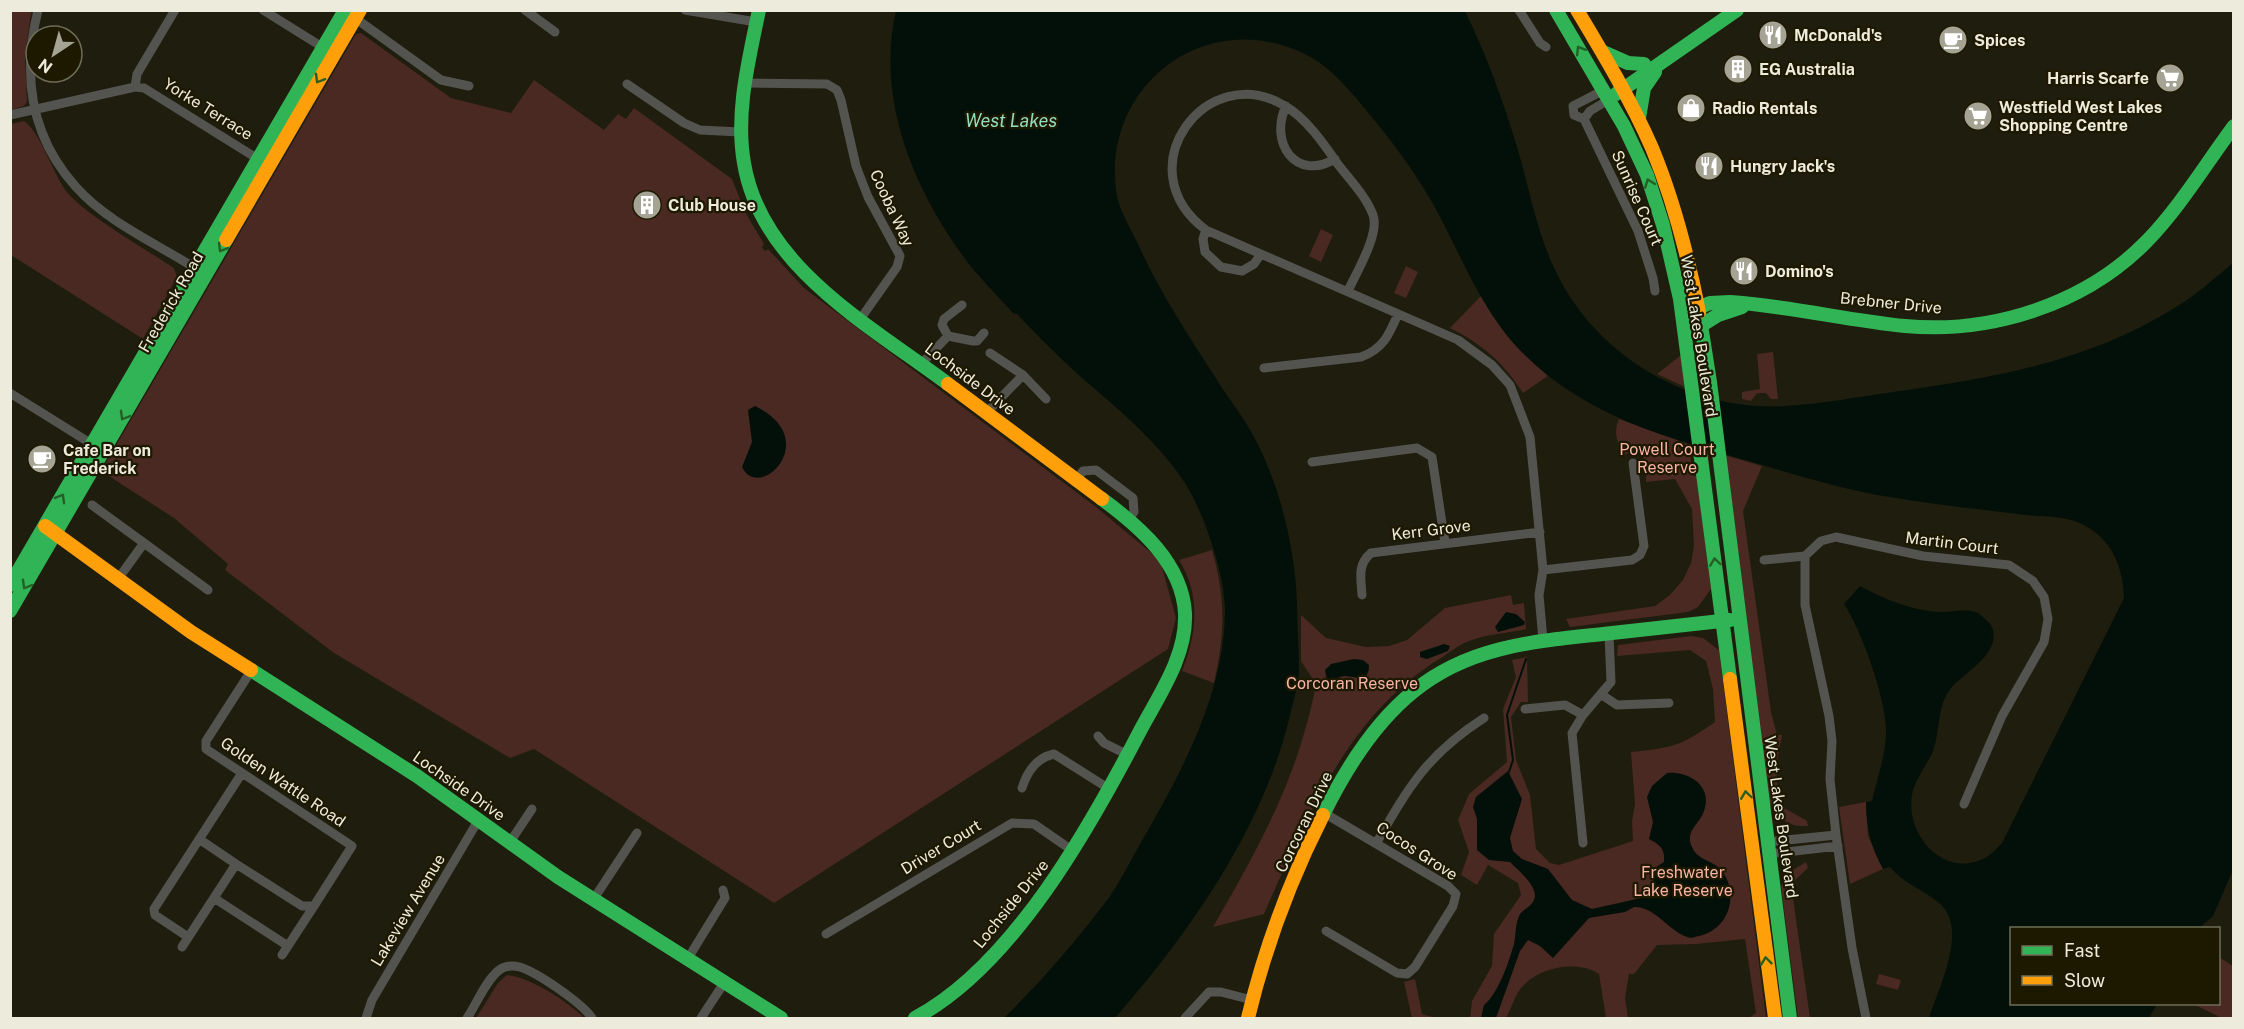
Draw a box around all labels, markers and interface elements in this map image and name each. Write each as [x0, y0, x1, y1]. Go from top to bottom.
restaurant icon: McDonald's [1757, 19, 1789, 51]
north arrow [24, 24, 84, 84]
cafe icon: Spices [1937, 24, 1969, 56]
place label: McDonald's [1794, 26, 1882, 45]
place label: Spices [1974, 31, 2025, 50]
one-way arrow [1576, 46, 1588, 56]
building icon: EG Australia [1722, 53, 1754, 85]
text: N [35, 54, 56, 77]
place label: EG Australia [1759, 60, 1855, 79]
supermarket icon: Harris Scarfe [2154, 62, 2186, 94]
place label: Harris Scarfe [2047, 69, 2149, 88]
one-way arrow [315, 73, 327, 83]
street label: Yorke Terrace [160, 74, 256, 144]
shop icon: Radio Rentals [1675, 92, 1707, 124]
place label: Westfield West Lakes Shopping Centre [1999, 98, 2162, 135]
place label: Radio Rentals [1712, 99, 1817, 118]
supermarket icon: Westfield West Lakes Shopping Centre [1962, 100, 1994, 132]
water label: West Lakes [965, 110, 1057, 131]
street label: Sunrise Court [1608, 147, 1666, 249]
restaurant icon: Hungry Jack's [1693, 150, 1725, 182]
place label: Hungry Jack's [1730, 157, 1835, 176]
street label: Cooba Way [866, 167, 918, 250]
one-way arrow [1644, 178, 1656, 189]
building icon: Club House [631, 189, 663, 221]
place label: Club House [668, 196, 756, 215]
one-way arrow [218, 242, 229, 252]
street label: Frederick Road [135, 248, 207, 356]
street label: West Lakes Boulevard [1677, 254, 1721, 418]
restaurant icon: Domino's [1728, 255, 1760, 287]
place label: Domino's [1765, 262, 1834, 281]
street label: Brebner Drive [1839, 288, 1943, 318]
street label: Lochside Drive [921, 339, 1019, 419]
one-way arrow [119, 410, 131, 420]
park label: Powell Court Reserve [1619, 440, 1715, 477]
place label: Cafe Bar on Frederick [63, 441, 151, 478]
cafe icon: Cafe Bar on Frederick [26, 443, 58, 475]
one-way arrow [53, 494, 65, 504]
street label: Kerr Grove [1390, 516, 1472, 544]
street label: Martin Court [1904, 528, 2000, 558]
one-way arrow [1709, 557, 1722, 566]
one-way arrow [21, 579, 33, 589]
park label: Corcoran Reserve [1286, 674, 1418, 693]
street label: Golden Wattle Road [217, 733, 349, 831]
street label: West Lakes Boulevard [1760, 735, 1802, 899]
street label: Lochside Drive [409, 747, 509, 825]
street label: Corcoran Drive [1271, 768, 1337, 876]
one-way arrow [1740, 791, 1752, 800]
street label: Driver Court [898, 816, 984, 878]
street label: Cocos Grove [1373, 818, 1461, 884]
street label: Lakeview Avenue [367, 850, 449, 970]
street label: Lochside Drive [969, 856, 1053, 952]
park label: Freshwater Lake Reserve [1633, 863, 1733, 900]
legend [2010, 927, 2220, 1005]
text: Fast [2064, 940, 2100, 961]
one-way arrow [1761, 956, 1773, 965]
text: Slow [2064, 970, 2105, 991]

